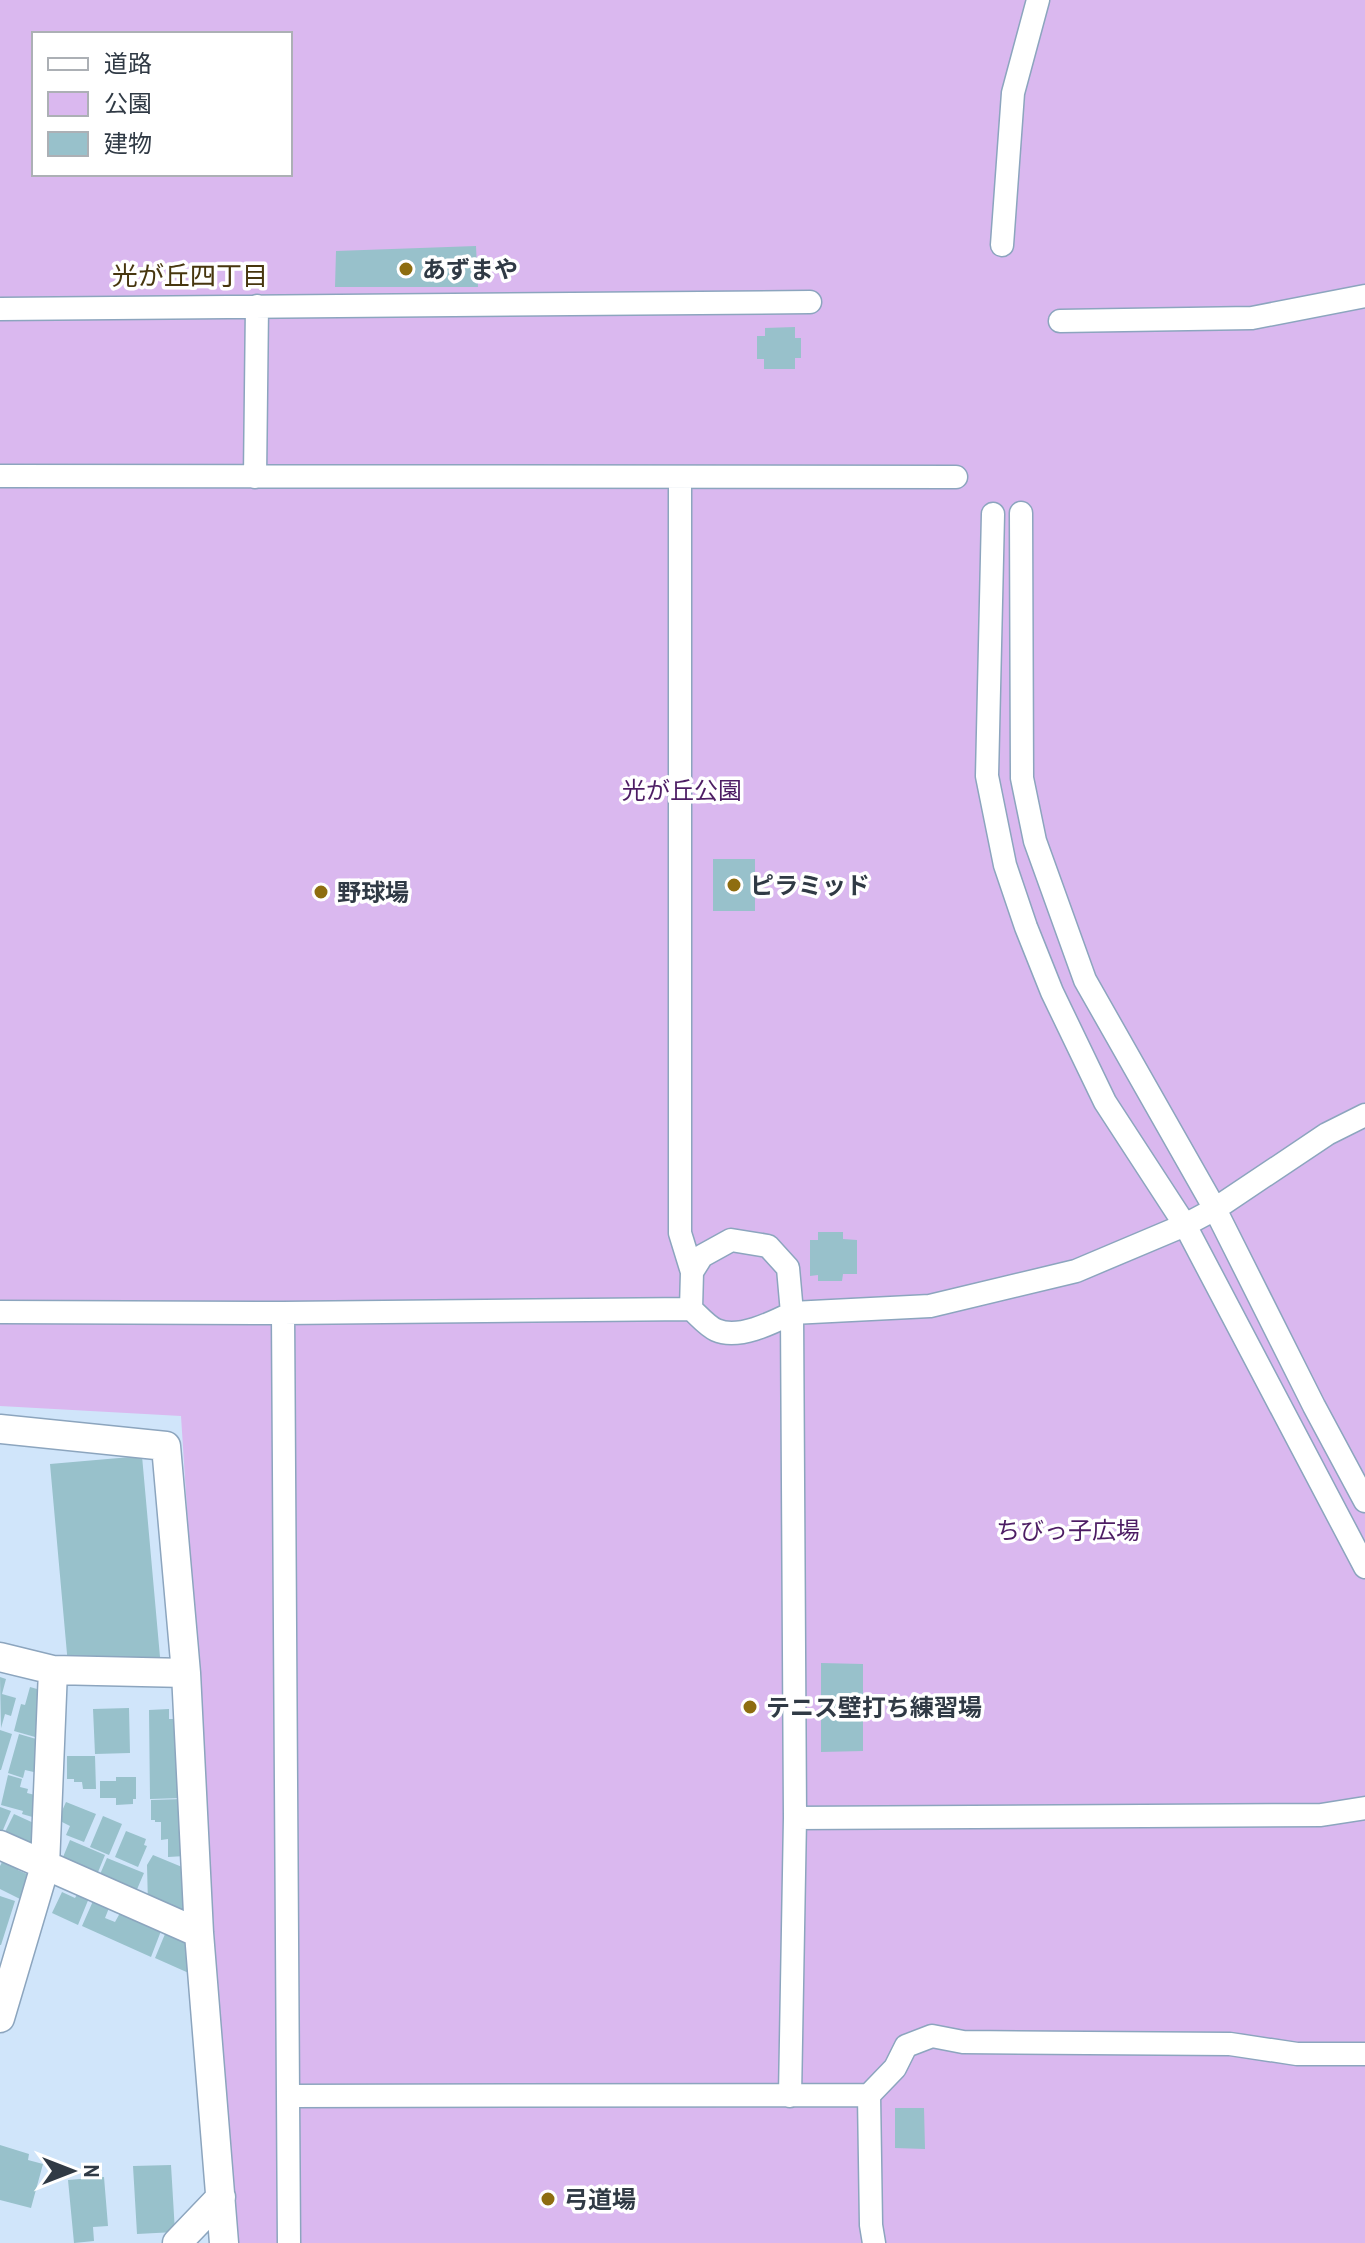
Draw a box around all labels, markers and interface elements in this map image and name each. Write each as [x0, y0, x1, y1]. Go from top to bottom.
legend [32, 32, 292, 176]
text: 道路 [104, 47, 152, 79]
text: 公園 [104, 87, 152, 119]
text: 建物 [104, 127, 152, 159]
place label: あずまや [422, 253, 518, 285]
district label: 光が丘四丁目 [112, 258, 268, 293]
marker: あずまや [397, 260, 415, 278]
park label: 光が丘公園 [622, 774, 742, 806]
place label: ピラミッド [750, 869, 870, 901]
place label: 野球場 [337, 876, 409, 908]
marker: ピラミッド [725, 876, 743, 894]
marker: 野球場 [312, 883, 330, 901]
park label: ちびっ子広場 [996, 1514, 1140, 1546]
place label: テニス壁打ち練習場 [766, 1691, 982, 1723]
marker: テニス壁打ち練習場 [741, 1698, 759, 1716]
north arrow [32, 2131, 112, 2211]
text: N [77, 2164, 107, 2178]
place label: 弓道場 [564, 2183, 636, 2215]
marker: 弓道場 [539, 2190, 557, 2208]

